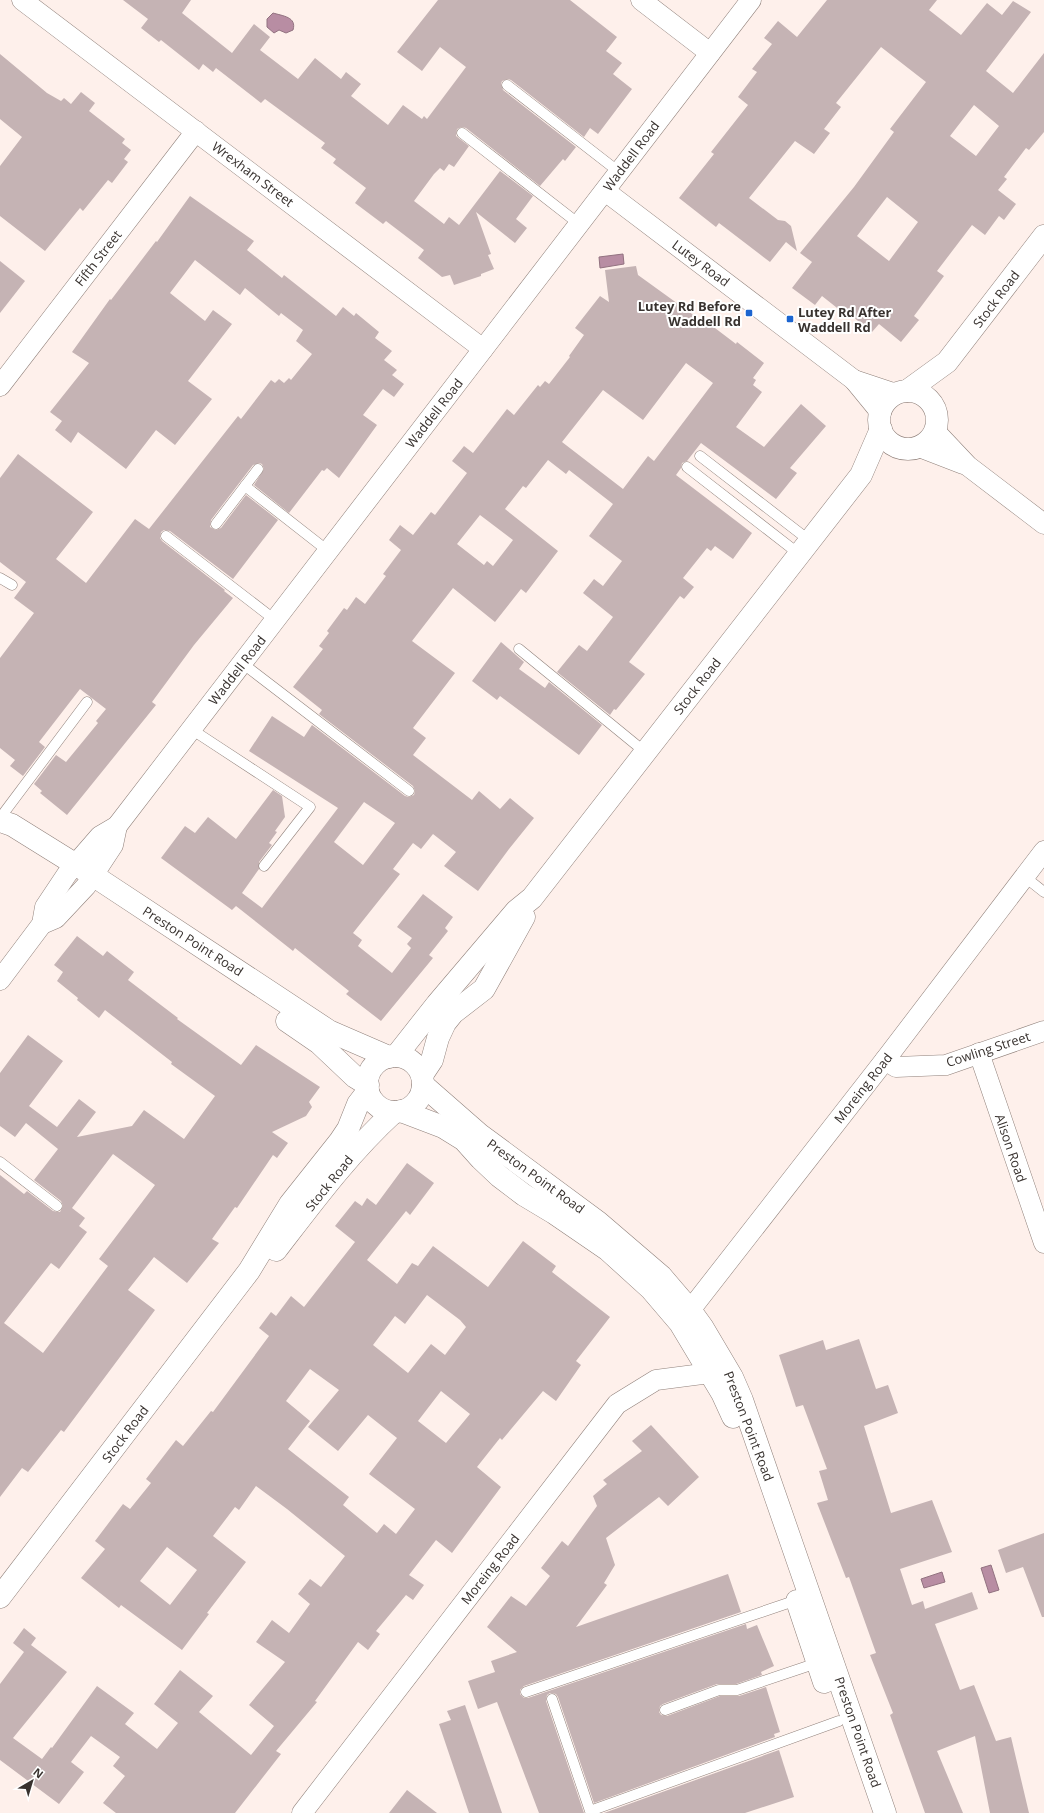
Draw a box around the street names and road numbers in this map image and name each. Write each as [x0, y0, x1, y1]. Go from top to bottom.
street label: Waddell Road [599, 117, 663, 195]
street label: Wrexham Street [208, 137, 298, 211]
street label: Fifth Street [70, 226, 126, 290]
street label: Lutey Road [669, 235, 733, 291]
street label: Stock Road [969, 267, 1023, 331]
street label: Waddell Road [401, 375, 467, 451]
street label: Waddell Road [204, 632, 270, 708]
street label: Stock Road [669, 654, 725, 718]
street label: Preston Point Road [139, 902, 247, 980]
street label: Cowling Street [944, 1027, 1033, 1071]
street label: Moreing Road [830, 1049, 896, 1127]
street label: Alison Road [991, 1111, 1031, 1185]
street label: Preston Point Road [484, 1135, 588, 1217]
street label: Stock Road [301, 1151, 357, 1215]
street label: Preston Point Road [720, 1368, 778, 1484]
street label: Stock Road [98, 1402, 152, 1466]
street label: Moreing Road [457, 1530, 523, 1608]
street label: Preston Point Road [831, 1674, 885, 1790]

